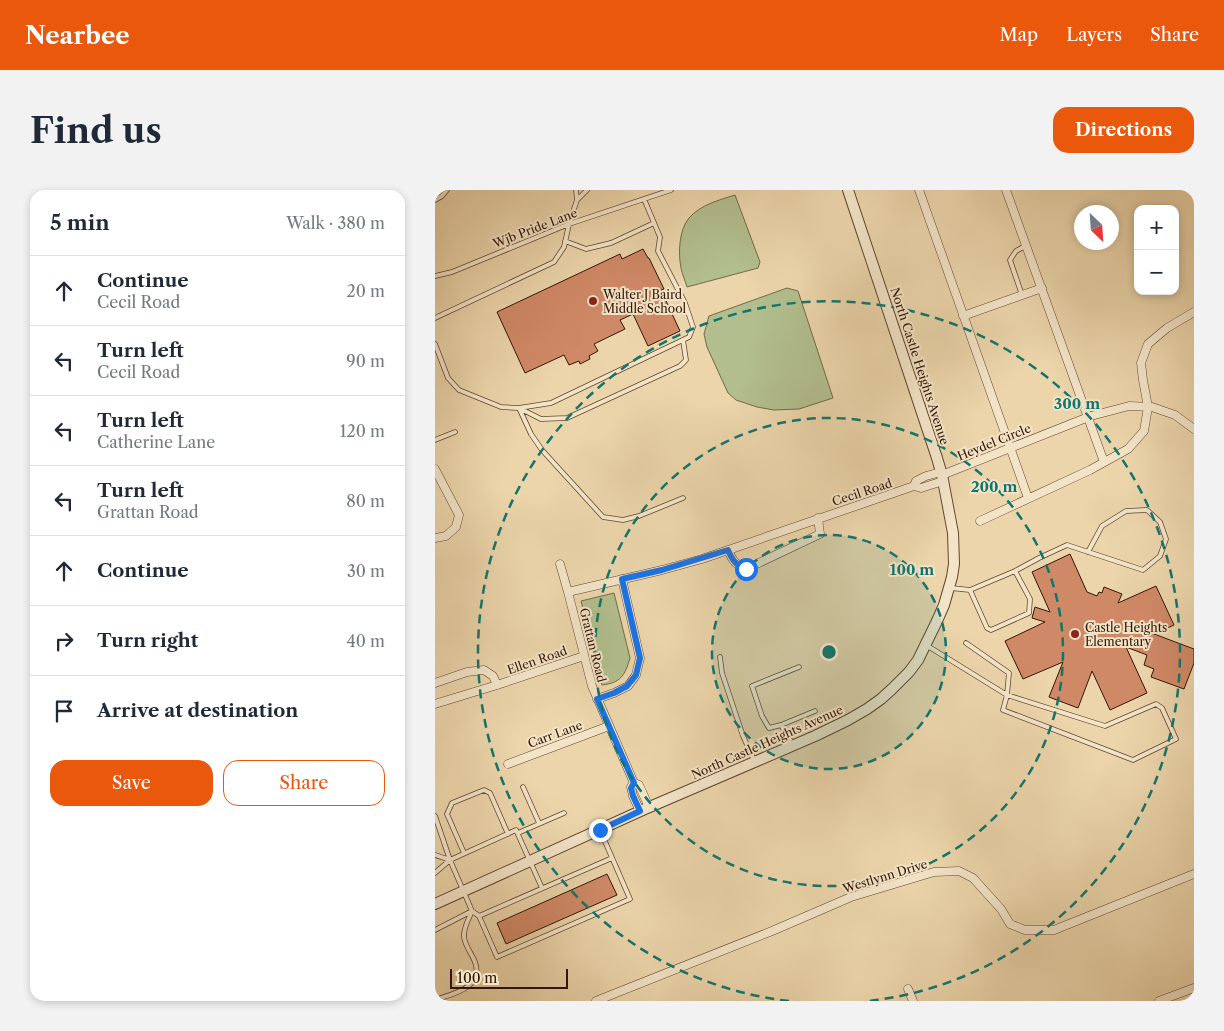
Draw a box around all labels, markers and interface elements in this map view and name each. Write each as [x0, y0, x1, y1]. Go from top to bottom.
text: Nearbee [25, 21, 130, 50]
text: Map [1000, 24, 1038, 46]
text: Layers [1066, 24, 1122, 46]
text: Share [1150, 24, 1199, 46]
button: Directions [1053, 107, 1194, 153]
text: Find us [30, 109, 162, 152]
street label: Wjb Pride Lane [490, 205, 580, 251]
north arrow [1074, 205, 1119, 250]
map controls [1134, 205, 1179, 295]
button: + [1134, 205, 1179, 250]
text: 5 min [50, 210, 110, 235]
text: Walk · 380 m [286, 213, 385, 233]
button: − [1134, 250, 1179, 295]
text: Continue [97, 269, 189, 292]
icon: ahead [50, 277, 78, 305]
text: 20 m [346, 281, 385, 301]
street label: North Castle Heights Avenue [887, 285, 953, 447]
place label: Walter J Baird Middle School [602, 287, 687, 316]
text: Cecil Road [97, 292, 180, 312]
marker: Walter J Baird Middle School [587, 295, 599, 307]
text: Turn left [97, 339, 184, 362]
icon: left [50, 347, 78, 375]
text: 90 m [346, 351, 385, 371]
text: Cecil Road [97, 362, 180, 382]
text: 300 m [1054, 394, 1100, 413]
text: Turn left [97, 409, 184, 432]
icon: left [50, 417, 78, 445]
street label: Heydel Circle [955, 420, 1033, 464]
text: 120 m [340, 421, 385, 441]
text: Catherine Lane [97, 432, 215, 452]
street label: Cecil Road [830, 475, 895, 509]
text: 200 m [971, 477, 1017, 496]
text: Turn left [97, 479, 184, 502]
icon: left [50, 487, 78, 515]
text: 80 m [346, 491, 385, 511]
text: Grattan Road [97, 502, 199, 522]
icon: ahead [50, 557, 78, 585]
route start [735, 558, 758, 581]
text: Continue [97, 559, 189, 582]
text: 100 m [890, 560, 934, 579]
text: 30 m [347, 561, 385, 581]
street label: Grattan Road [577, 606, 610, 684]
place label: Castle Heights Elementary [1085, 620, 1167, 649]
icon: right [50, 627, 78, 655]
marker: Castle Heights Elementary [1069, 628, 1081, 640]
text: Turn right [97, 629, 198, 652]
text: 40 m [346, 631, 385, 651]
street label: Ellen Road [505, 643, 570, 677]
centre of rings [820, 643, 838, 661]
icon: arrive [50, 697, 78, 725]
text: Arrive at destination [97, 699, 298, 722]
street label: North Castle Heights Avenue [689, 702, 845, 782]
street label: Carr Lane [526, 717, 585, 751]
button: Save [50, 760, 213, 806]
button: Share [223, 760, 385, 806]
route end [589, 819, 612, 842]
street label: Westlynn Drive [840, 856, 929, 896]
scale bar [450, 966, 567, 989]
text: 100 m [457, 969, 497, 987]

